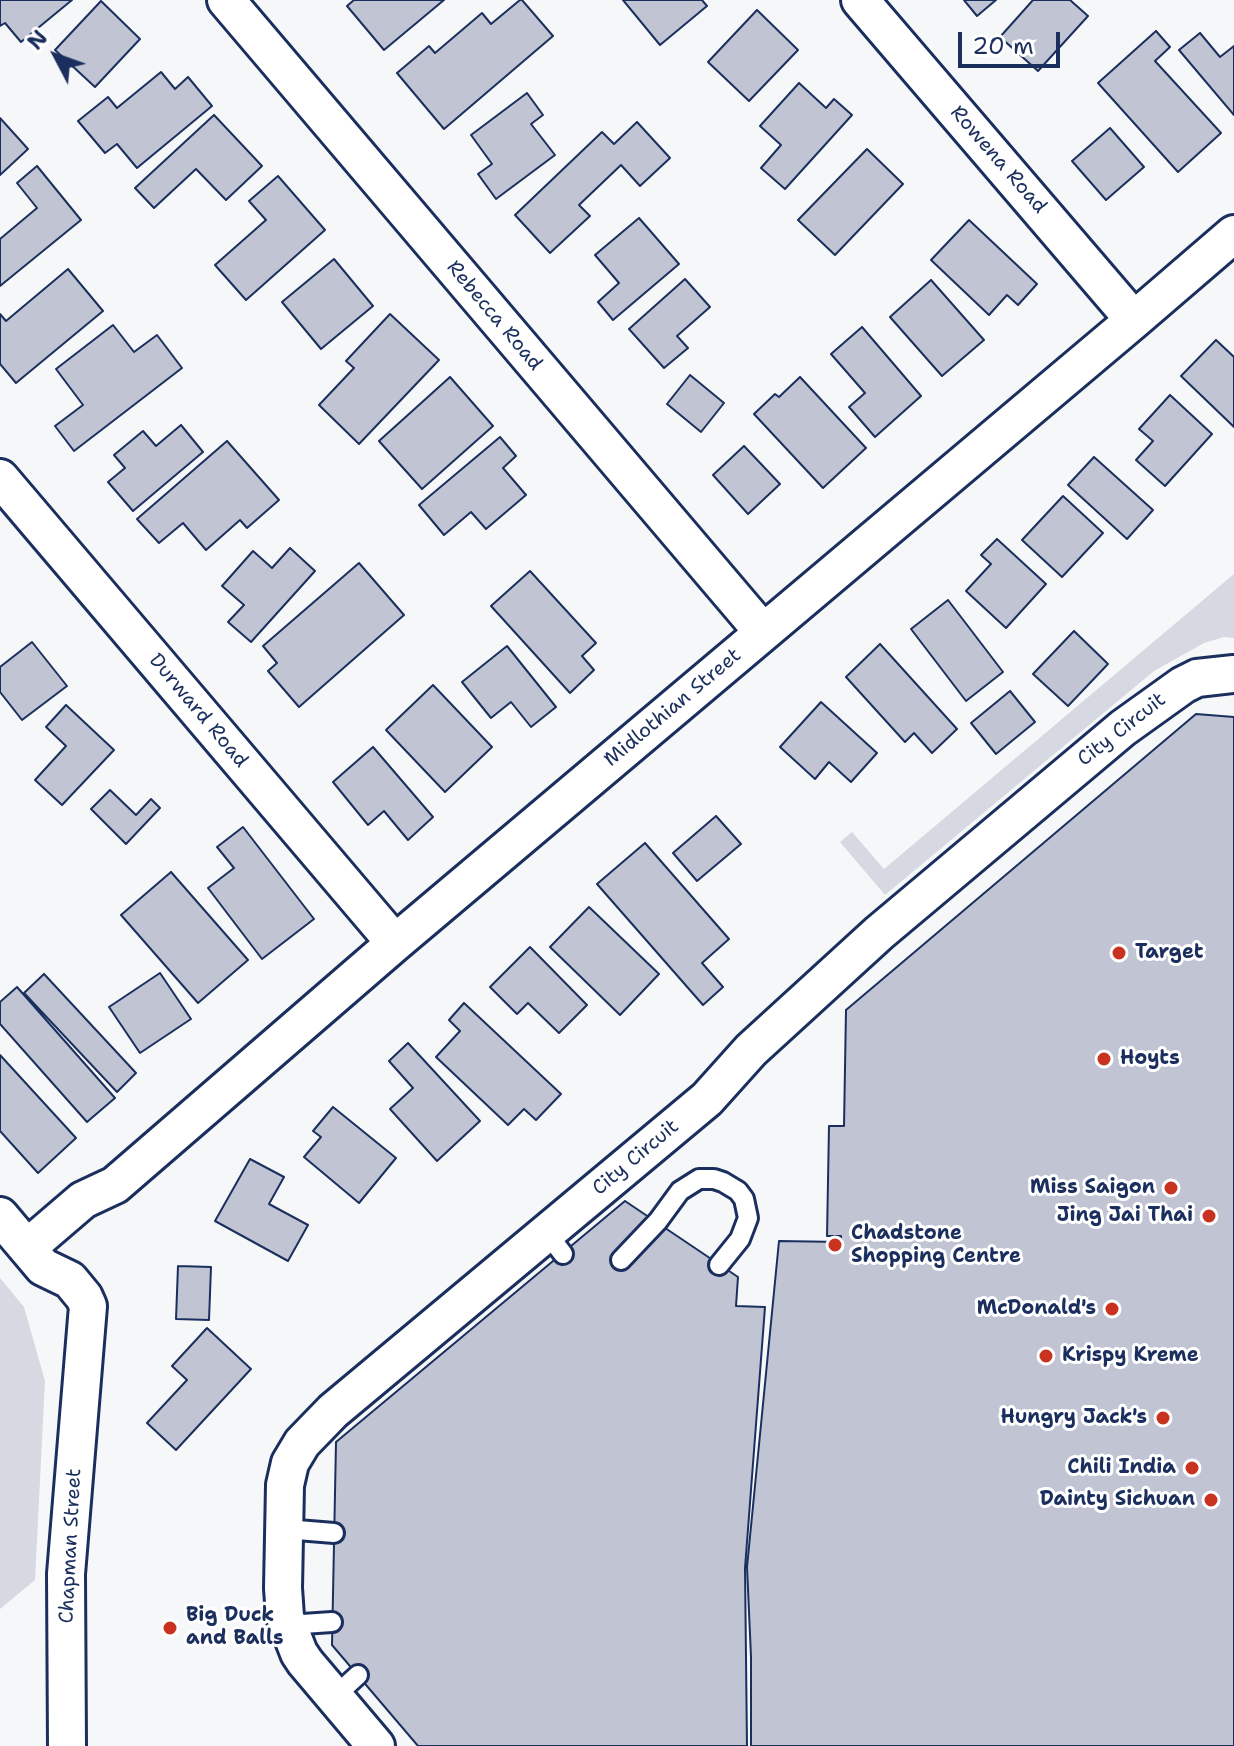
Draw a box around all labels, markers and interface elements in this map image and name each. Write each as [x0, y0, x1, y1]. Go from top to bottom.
north arrow [16, 16, 96, 96]
scale bar [962, 16, 1064, 66]
text: N [21, 24, 54, 56]
text: 20 m [972, 30, 1034, 62]
street label: Rowena Road [945, 101, 1051, 219]
street label: Rebecca Road [441, 256, 547, 376]
street label: Midlothian Street [600, 644, 746, 772]
street label: Durward Road [143, 649, 253, 773]
street label: City Circuit [1073, 688, 1171, 772]
place label: Target [1135, 941, 1203, 965]
marker: Target [1110, 944, 1128, 962]
place label: Hoyts [1120, 1047, 1180, 1071]
marker: Hoyts [1095, 1050, 1113, 1068]
street label: City Circuit [588, 1115, 684, 1201]
place label: Miss Saigon [1030, 1176, 1155, 1200]
marker: Miss Saigon [1162, 1179, 1180, 1197]
place label: Jing Jai Thai [1057, 1204, 1193, 1228]
marker: Jing Jai Thai [1200, 1207, 1218, 1225]
place label: Chadstone Shopping Centre [851, 1222, 1021, 1269]
marker: Chadstone Shopping Centre [826, 1236, 844, 1254]
place label: McDonald's [977, 1297, 1096, 1321]
marker: McDonald's [1103, 1300, 1121, 1318]
place label: Krispy Kreme [1062, 1344, 1199, 1368]
marker: Krispy Kreme [1037, 1347, 1055, 1365]
place label: Hungry Jack's [1001, 1406, 1147, 1430]
marker: Hungry Jack's [1154, 1409, 1172, 1427]
place label: Chili India [1067, 1456, 1176, 1480]
marker: Chili India [1183, 1459, 1201, 1477]
street label: Chapman Street [55, 1468, 87, 1624]
place label: Dainty Sichuan [1040, 1488, 1195, 1512]
marker: Dainty Sichuan [1202, 1491, 1220, 1509]
place label: Big Duck and Balls [186, 1604, 284, 1651]
marker: Big Duck and Balls [161, 1619, 179, 1637]

